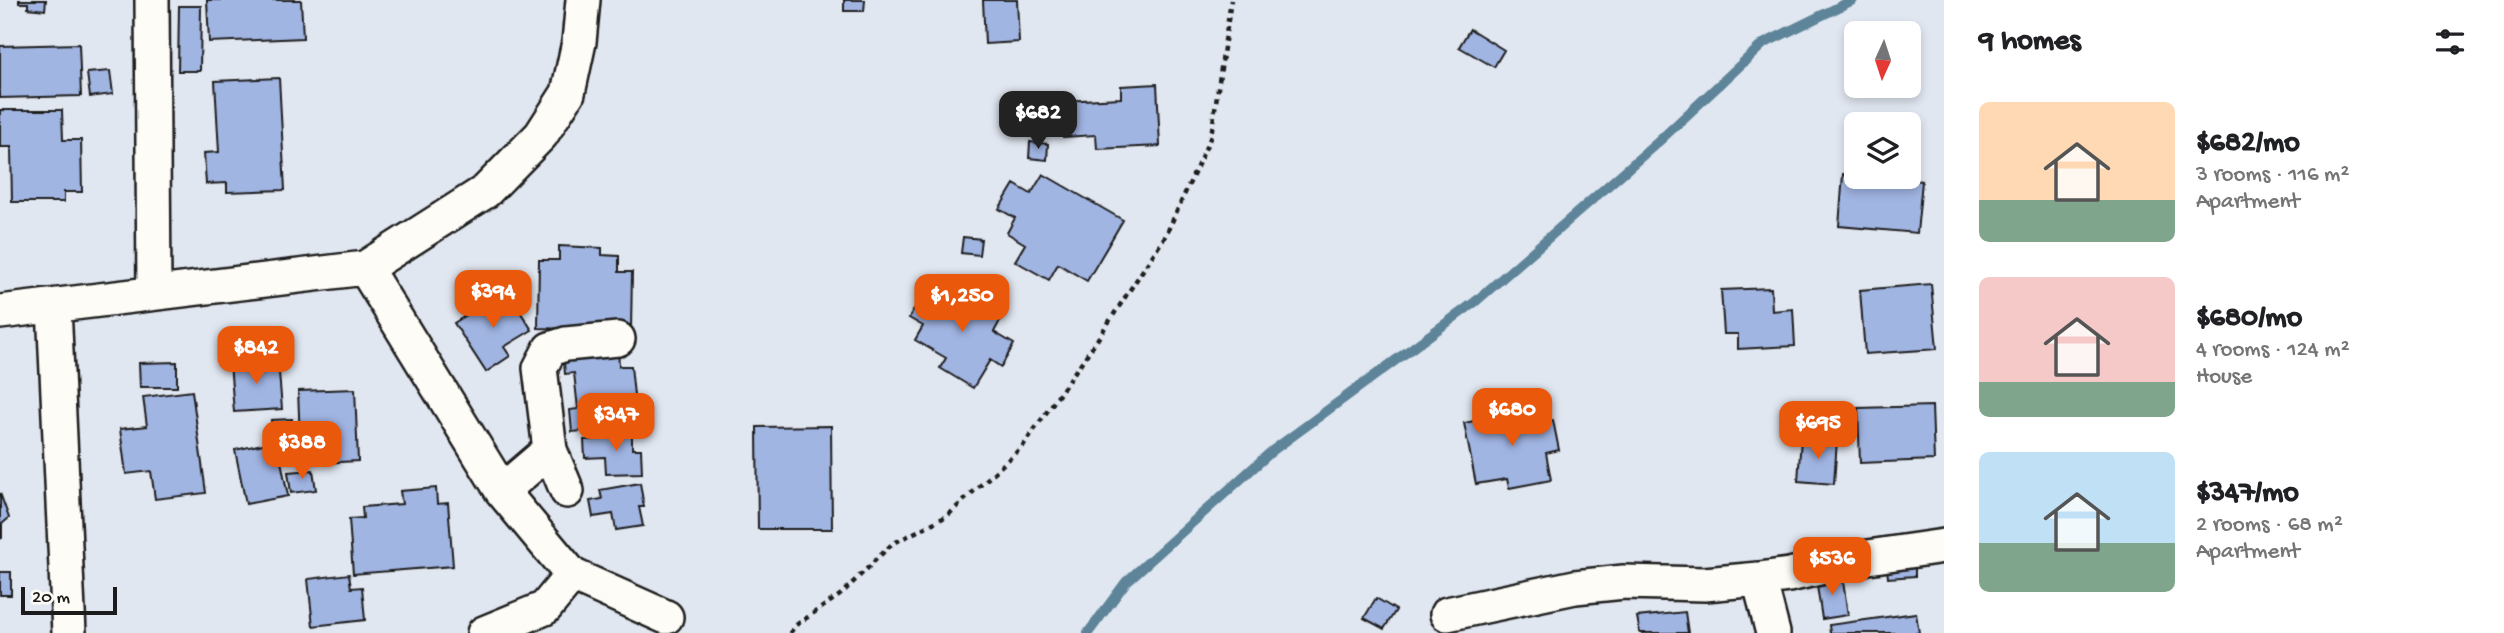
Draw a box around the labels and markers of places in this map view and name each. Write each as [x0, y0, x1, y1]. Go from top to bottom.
pin: $682 [997, 92, 1079, 151]
pin: $394 [452, 270, 534, 330]
pin: $1,250 [905, 274, 1019, 334]
pin: $842 [215, 326, 297, 386]
pin: $680 [1471, 388, 1553, 448]
pin: $347 [575, 393, 657, 453]
pin: $695 [1777, 402, 1859, 461]
pin: $388 [261, 421, 343, 481]
pin: $536 [1791, 538, 1873, 597]

